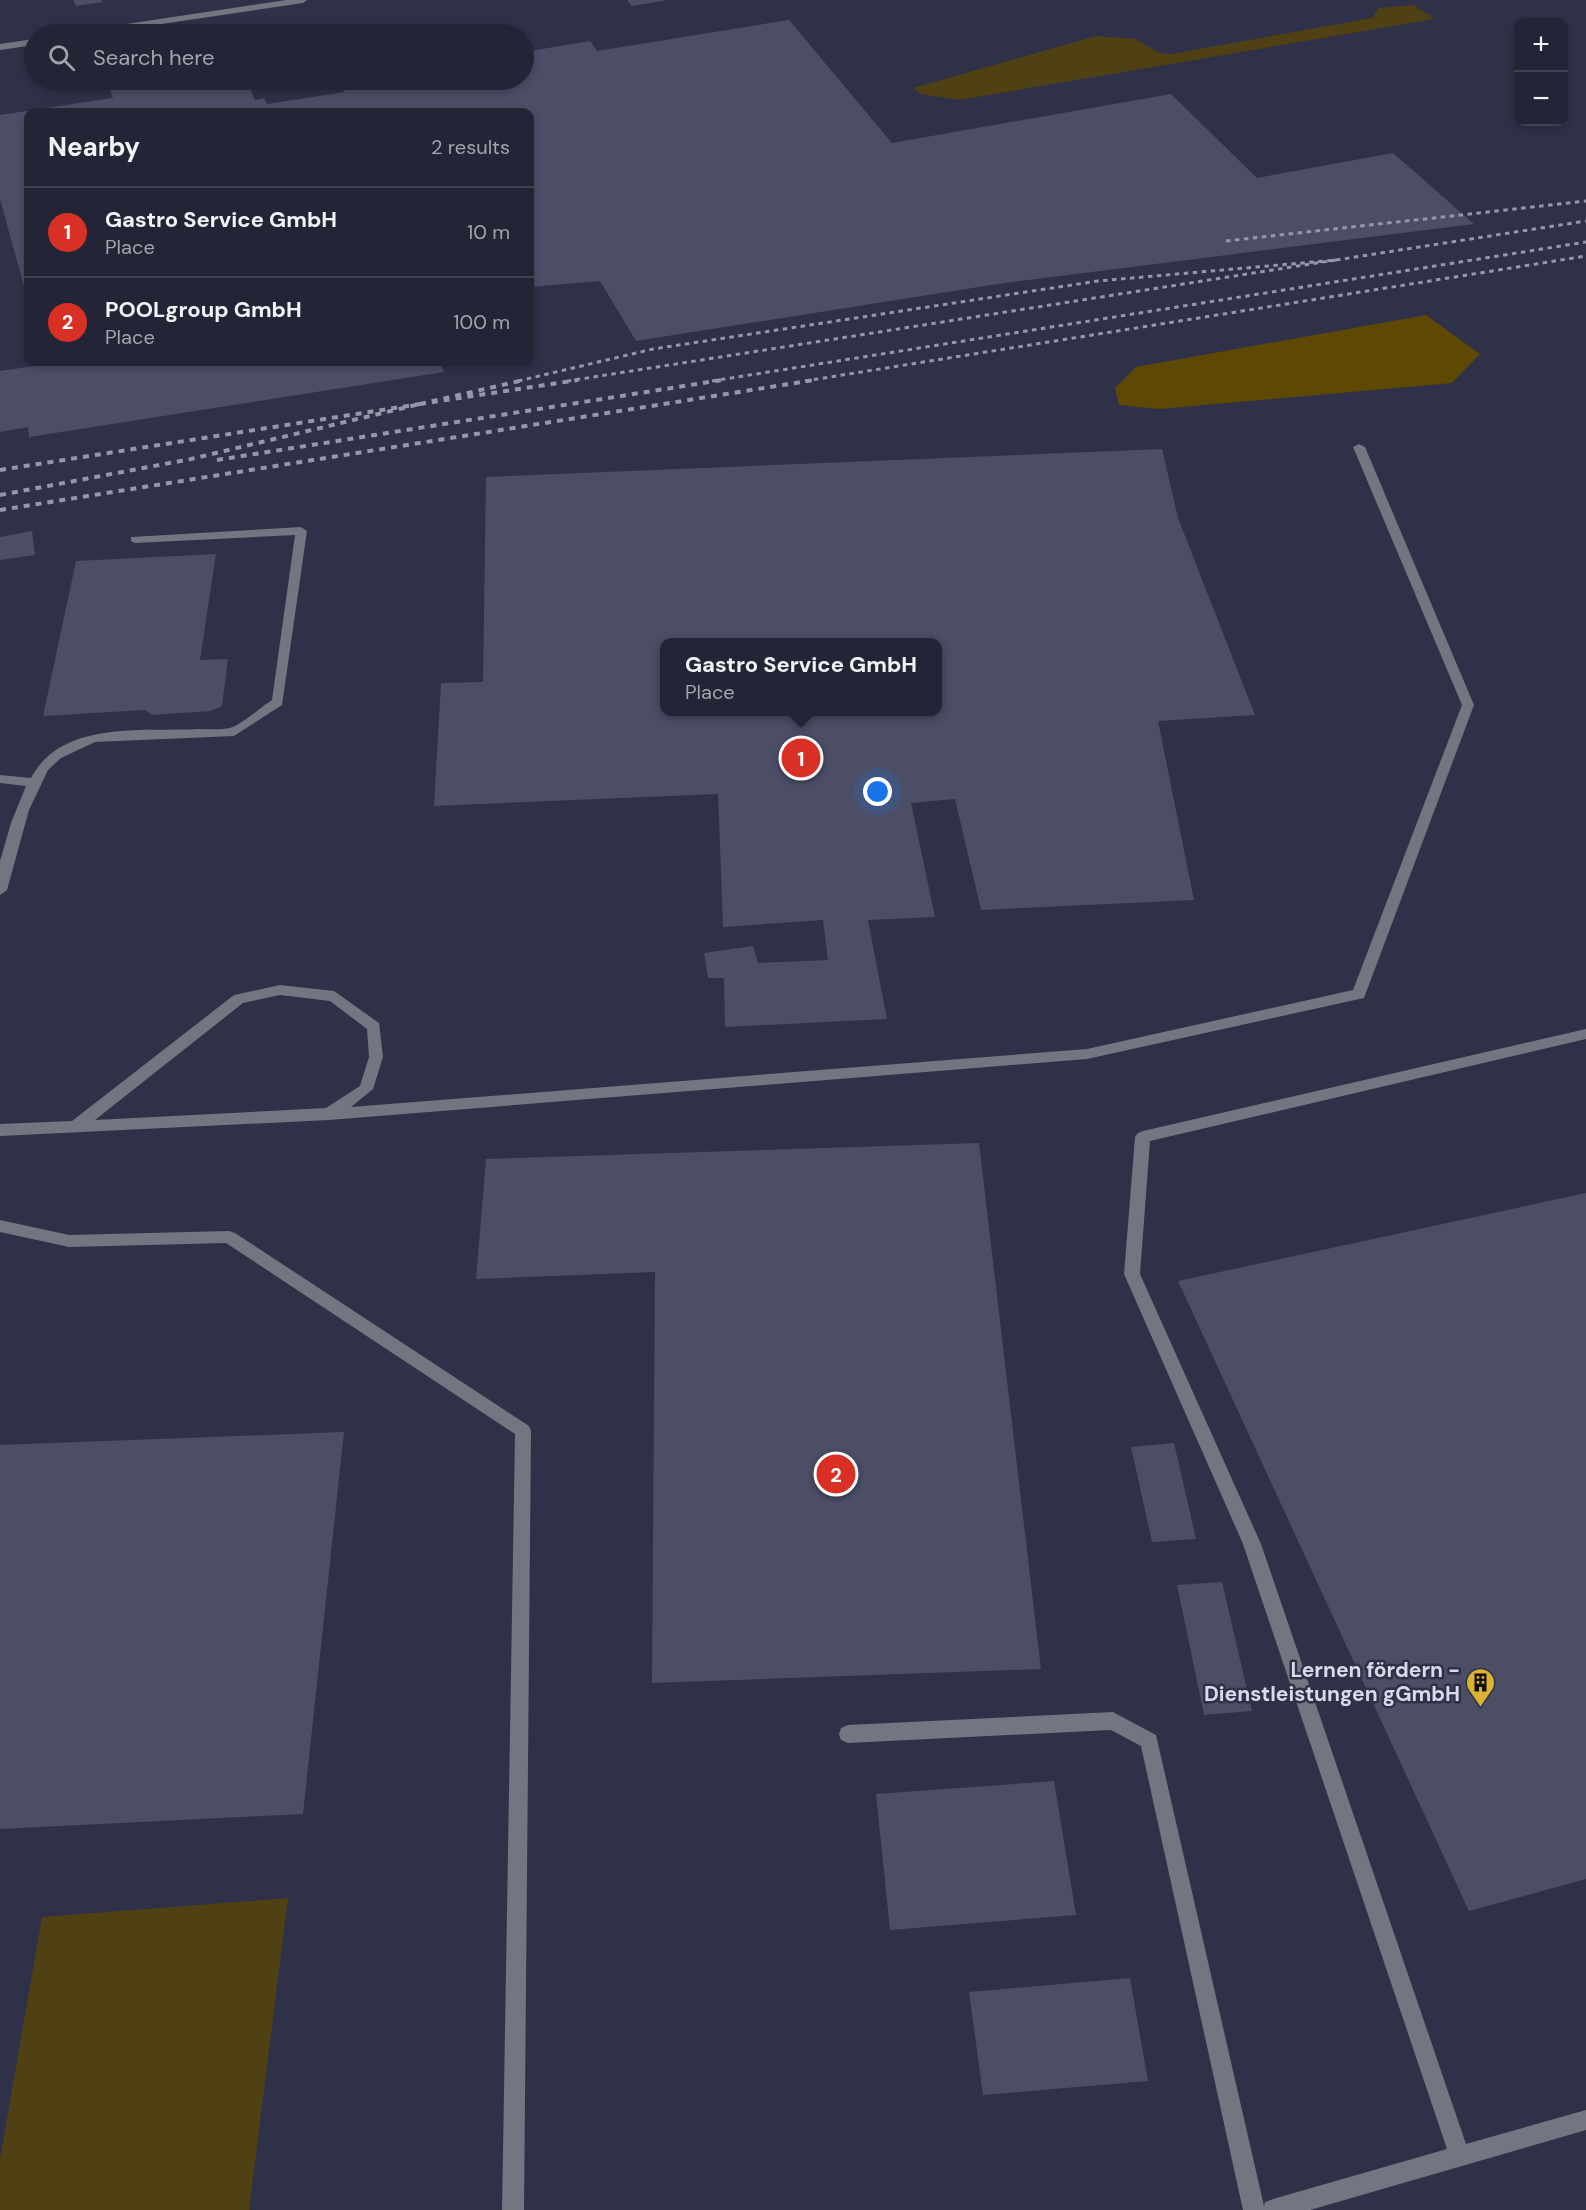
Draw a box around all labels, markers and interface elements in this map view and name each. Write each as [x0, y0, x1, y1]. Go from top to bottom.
map controls [1514, 18, 1568, 126]
button: + [1514, 18, 1568, 72]
search box [24, 24, 534, 90]
icon: search [45, 41, 78, 74]
text: Search here [93, 43, 214, 72]
button: − [1514, 72, 1568, 126]
text: Nearby [48, 130, 140, 164]
text: 2 results [431, 134, 510, 160]
text: Gastro Service GmbH [105, 205, 337, 234]
text: 1 [64, 219, 71, 245]
text: 10 m [467, 219, 510, 245]
text: Place [105, 234, 155, 260]
text: POOLgroup GmbH [105, 295, 302, 324]
text: 2 [62, 309, 73, 335]
text: 100 m [453, 309, 510, 335]
text: Place [105, 324, 155, 350]
popup [660, 638, 942, 716]
text: Gastro Service GmbH [685, 650, 917, 679]
text: Place [685, 679, 735, 705]
pin: 1 [782, 736, 820, 780]
your location [863, 777, 892, 806]
pin: 2 [816, 1452, 856, 1496]
place label: Lernen fördern - Dienstleistungen gGmbH [1204, 1656, 1460, 1708]
building icon: Lernen fördern - Dienstleistungen gGmbH [1465, 1666, 1497, 1708]

